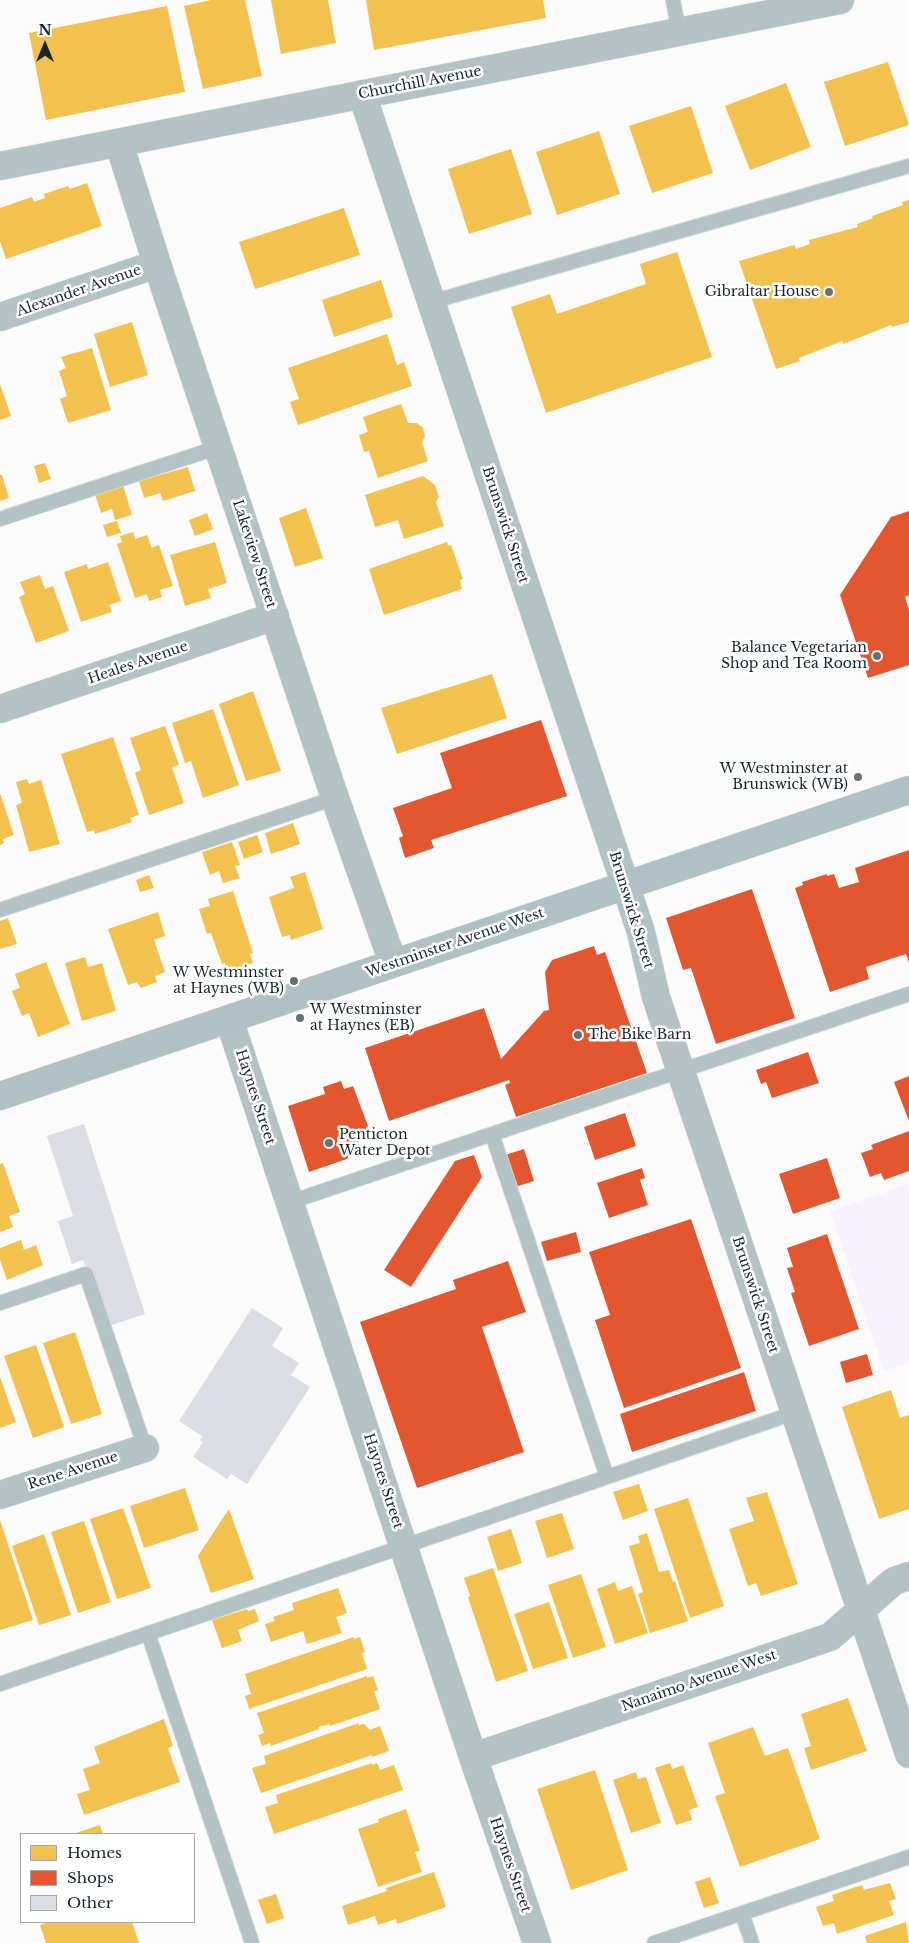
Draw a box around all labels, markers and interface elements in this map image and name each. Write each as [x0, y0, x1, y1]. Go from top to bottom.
north arrow [20, 20, 70, 70]
text: N [38, 21, 52, 39]
street label: Churchill Avenue [357, 63, 483, 103]
street label: Alexander Avenue [14, 262, 144, 320]
place label: Gibraltar House [705, 284, 819, 300]
marker: Gibraltar House [823, 286, 835, 298]
street label: Brunswick Street [478, 465, 532, 585]
street label: Lakeview Street [229, 498, 279, 610]
street label: Heales Avenue [86, 638, 190, 688]
place label: Balance Vegetarian Shop and Tea Room [721, 640, 867, 672]
marker: Balance Vegetarian Shop and Tea Room [871, 650, 883, 662]
place label: W Westminster at Brunswick (WB) [720, 761, 848, 794]
marker: W Westminster at Brunswick (WB) [852, 771, 864, 783]
street label: Brunswick Street [605, 849, 657, 971]
street label: Westminster Avenue West [364, 905, 546, 981]
place label: W Westminster at Haynes (WB) [173, 965, 284, 998]
marker: W Westminster at Haynes (WB) [288, 975, 300, 987]
place label: W Westminster at Haynes (EB) [310, 1002, 421, 1034]
marker: W Westminster at Haynes (EB) [294, 1012, 306, 1024]
place label: The Bike Barn [588, 1027, 691, 1043]
marker: The Bike Barn [572, 1029, 584, 1041]
street label: Haynes Street [232, 1047, 278, 1147]
place label: Penticton Water Depot [339, 1127, 430, 1160]
marker: Penticton Water Depot [323, 1137, 335, 1149]
street label: Brunswick Street [728, 1235, 782, 1355]
street label: Haynes Street [360, 1431, 406, 1531]
street label: Rene Avenue [26, 1448, 120, 1494]
street label: Nanaimo Avenue West [619, 1647, 779, 1715]
street label: Haynes Street [486, 1815, 534, 1915]
legend [20, 1833, 195, 1923]
text: Homes [67, 1843, 122, 1862]
text: Shops [67, 1868, 114, 1887]
text: Other [67, 1893, 113, 1912]

